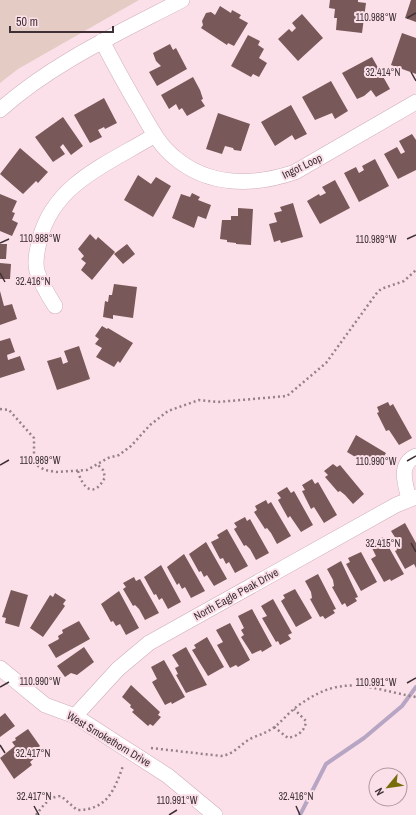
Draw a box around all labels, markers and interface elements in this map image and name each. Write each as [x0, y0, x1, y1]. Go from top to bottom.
scale bar [10, 8, 113, 34]
text: 110.988°W [356, 11, 397, 24]
text: 50 m [16, 14, 38, 30]
text: 32.414°N [366, 66, 401, 79]
street label: Ingot Loop [280, 150, 324, 182]
text: 110.988°W [20, 232, 61, 245]
text: 110.989°W [356, 233, 397, 246]
text: 32.416°N [16, 275, 51, 288]
text: 110.989°W [20, 454, 61, 467]
text: 110.990°W [356, 455, 397, 468]
text: 32.415°N [366, 537, 401, 550]
street label: North Eagle Peak Drive [191, 565, 281, 623]
text: 110.990°W [20, 675, 61, 688]
text: 110.991°W [356, 676, 397, 689]
street label: West Smokethorn Drive [64, 708, 154, 770]
text: 32.417°N [16, 747, 51, 760]
north arrow [368, 767, 408, 807]
text: N [372, 786, 387, 798]
text: 32.417°N [17, 790, 52, 803]
text: 32.416°N [279, 790, 314, 803]
text: 110.991°W [157, 794, 198, 807]

